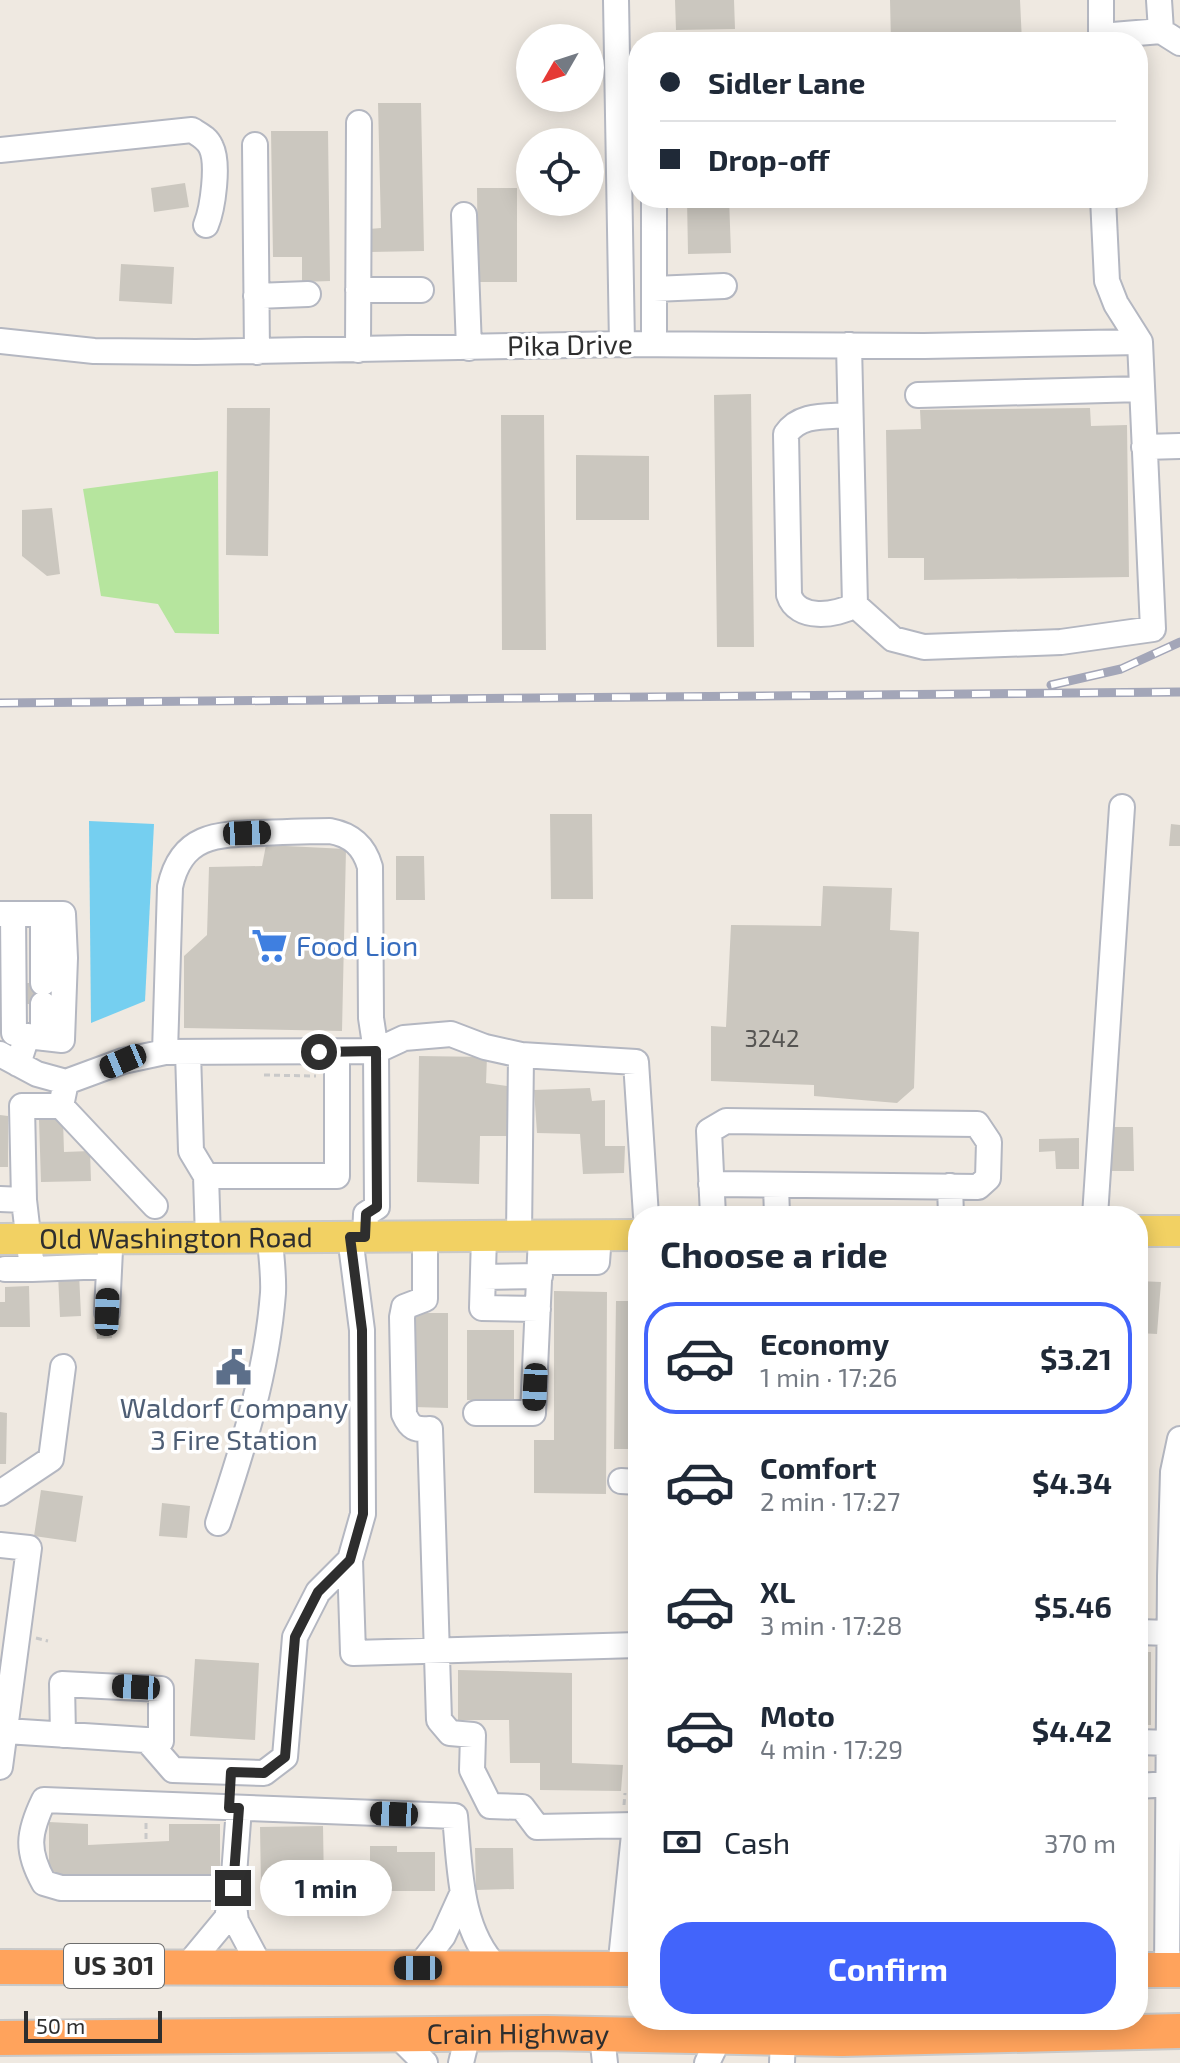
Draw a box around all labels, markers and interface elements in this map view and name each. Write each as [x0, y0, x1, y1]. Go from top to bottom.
north arrow [516, 24, 604, 112]
map controls [516, 24, 604, 216]
text: Sidler Lane [708, 64, 865, 100]
button: locate [516, 128, 604, 216]
text: Drop-off [708, 141, 830, 177]
street label: Pika Drive [507, 326, 633, 362]
car [223, 820, 271, 846]
supermarket icon: Food Lion [251, 927, 289, 965]
place label: Food Lion [296, 928, 418, 962]
house number: 3242 [744, 1023, 800, 1052]
route start [301, 1034, 337, 1070]
car [96, 1041, 150, 1081]
street label: Old Washington Road [39, 1219, 313, 1255]
text: Choose a ride [660, 1232, 888, 1275]
car [94, 1288, 120, 1336]
icon: car [664, 1322, 736, 1394]
text: Economy [760, 1325, 889, 1361]
text: $3.21 [1040, 1340, 1112, 1376]
public building icon: Waldorf Company 3 Fire Station [215, 1349, 253, 1387]
text: 1 min · 17:26 [760, 1361, 898, 1392]
car [522, 1362, 548, 1412]
place label: Waldorf Company 3 Fire Station [120, 1390, 348, 1456]
icon: car [664, 1446, 736, 1518]
text: Comfort [760, 1449, 877, 1485]
text: $4.34 [1032, 1464, 1112, 1500]
text: 2 min · 17:27 [760, 1485, 900, 1516]
icon: car [664, 1570, 736, 1642]
text: XL [760, 1573, 795, 1609]
text: $5.46 [1034, 1588, 1112, 1624]
text: 3 min · 17:28 [760, 1609, 903, 1640]
car [111, 1674, 161, 1700]
icon: car [664, 1694, 736, 1766]
text: Moto [760, 1697, 835, 1733]
text: $4.42 [1032, 1712, 1112, 1748]
text: 4 min · 17:29 [760, 1733, 903, 1764]
car [370, 1801, 418, 1827]
icon: cash [660, 1820, 704, 1864]
text: Cash [724, 1824, 790, 1860]
text: 370 m [1044, 1827, 1116, 1858]
callout: 1 min [261, 1860, 393, 1916]
route end [215, 1870, 251, 1906]
text: 1 min [295, 1872, 357, 1903]
button: Confirm [660, 1922, 1116, 2014]
road number: US 301 [64, 1944, 164, 1988]
car [394, 1956, 442, 1980]
scale bar [24, 2007, 162, 2043]
text: 50 m [36, 2012, 85, 2038]
street label: Crain Highway [426, 2015, 610, 2050]

